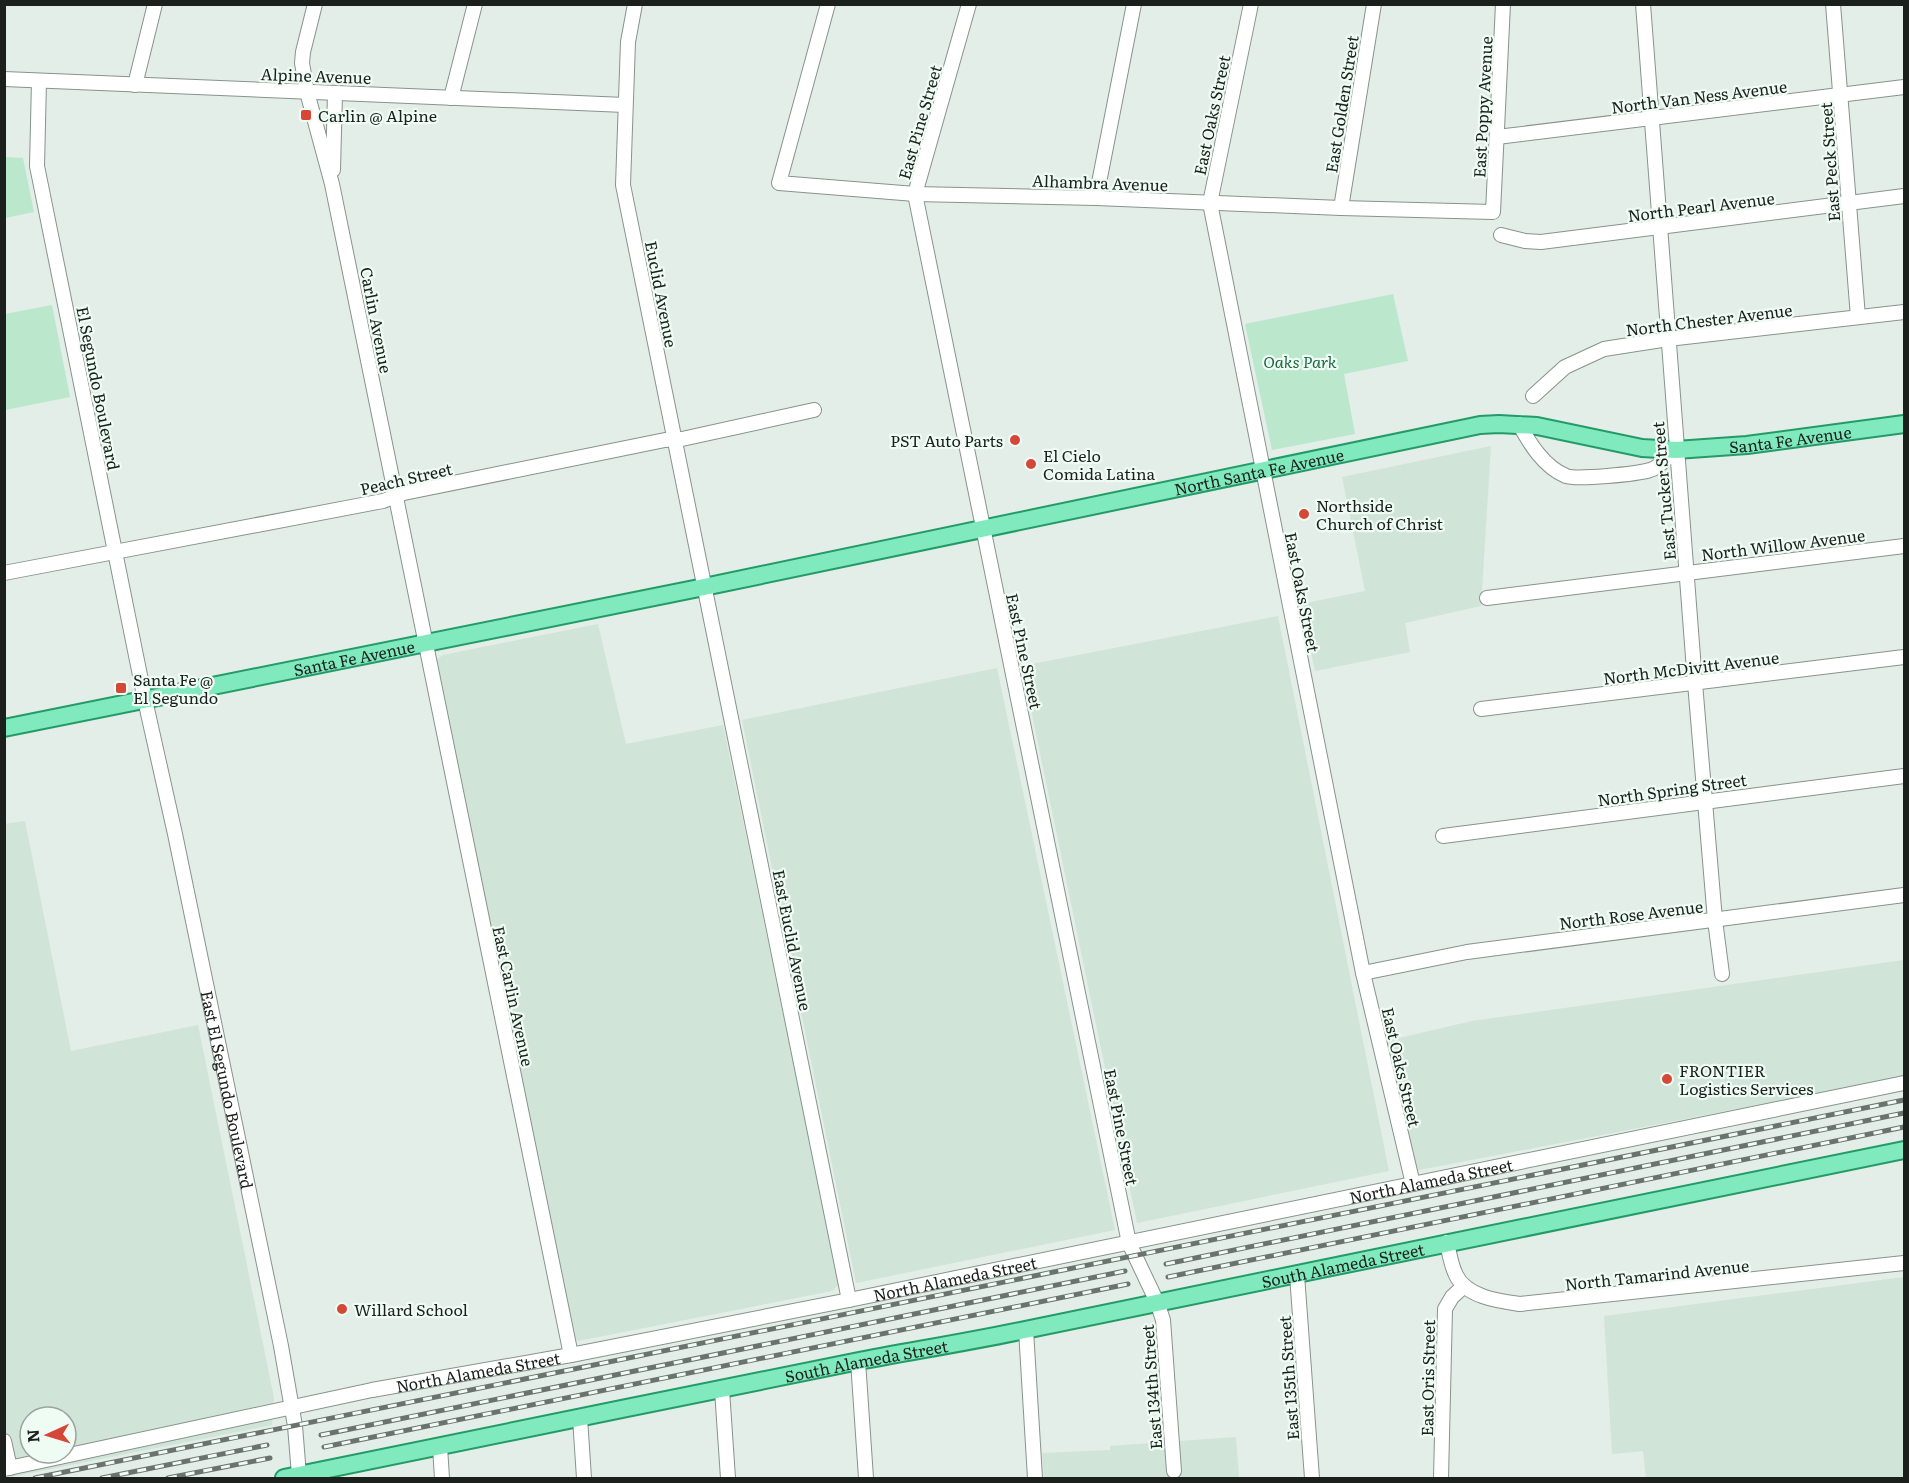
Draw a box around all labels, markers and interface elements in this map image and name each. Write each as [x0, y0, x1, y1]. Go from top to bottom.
street label: East Golden Street [1318, 33, 1364, 175]
street label: East Poppy Avenue [1466, 35, 1498, 179]
street label: East Oaks Street [1187, 52, 1236, 177]
street label: Alpine Avenue [260, 61, 372, 89]
street label: East Pine Street [891, 61, 947, 182]
street label: North Van Ness Avenue [1610, 73, 1788, 119]
street label: East Peck Street [1813, 101, 1845, 223]
place label: Carlin @ Alpine [318, 103, 437, 127]
marker: Carlin @ Alpine [299, 108, 313, 122]
street label: Alhambra Avenue [1031, 168, 1169, 196]
street label: North Pearl Avenue [1626, 185, 1776, 227]
street label: Euclid Avenue [640, 239, 684, 349]
street label: Carlin Avenue [355, 265, 399, 375]
street label: North Chester Avenue [1624, 297, 1794, 341]
street label: El Segundo Boulevard [71, 304, 127, 472]
park label: Oaks Park [1263, 349, 1337, 373]
street label: Santa Fe Avenue [1728, 419, 1853, 458]
street label: East Tucker Street [1645, 420, 1681, 561]
place label: PST Auto Parts [890, 428, 1003, 452]
marker: PST Auto Parts [1008, 433, 1022, 447]
street label: North Santa Fe Avenue [1172, 442, 1346, 501]
place label: El Cielo Comida Latina [1043, 443, 1156, 485]
street label: Peach Street [358, 456, 455, 500]
marker: El Cielo Comida Latina [1024, 457, 1038, 471]
place label: Northside Church of Christ [1316, 493, 1444, 535]
marker: Northside Church of Christ [1297, 507, 1311, 521]
street label: North Willow Avenue [1700, 522, 1866, 566]
street label: East Oaks Street [1280, 530, 1327, 655]
street label: East Pine Street [1001, 591, 1049, 712]
street label: Santa Fe Avenue [291, 634, 417, 681]
street label: North McDivitt Avenue [1602, 644, 1780, 690]
place label: Santa Fe @ El Segundo [133, 667, 218, 709]
marker: Santa Fe @ El Segundo [114, 681, 128, 695]
street label: North Spring Street [1596, 767, 1749, 811]
street label: East Euclid Avenue [768, 867, 818, 1013]
street label: North Rose Avenue [1558, 893, 1704, 935]
street label: East Carlin Avenue [487, 924, 541, 1068]
street label: East El Segundo Boulevard [196, 988, 260, 1191]
street label: East Oaks Street [1377, 1005, 1428, 1130]
place label: FRONTIER Logistics Services [1679, 1058, 1813, 1100]
street label: East Pine Street [1099, 1067, 1145, 1188]
marker: FRONTIER Logistics Services [1660, 1072, 1674, 1086]
street label: North Alameda Street [1347, 1152, 1515, 1209]
street label: South Alameda Street [1259, 1236, 1427, 1293]
street label: North Alameda Street [871, 1250, 1039, 1307]
street label: North Tamarind Avenue [1564, 1252, 1750, 1296]
place label: Willard School [354, 1297, 468, 1321]
marker: Willard School [335, 1302, 349, 1316]
street label: East 135th Street [1272, 1314, 1304, 1441]
street label: East Oris Street [1414, 1319, 1440, 1437]
street label: East 134th Street [1135, 1323, 1167, 1450]
street label: South Alameda Street [782, 1333, 950, 1388]
street label: North Alameda Street [394, 1345, 563, 1398]
north arrow [18, 1405, 78, 1465]
text: N [20, 1429, 44, 1444]

